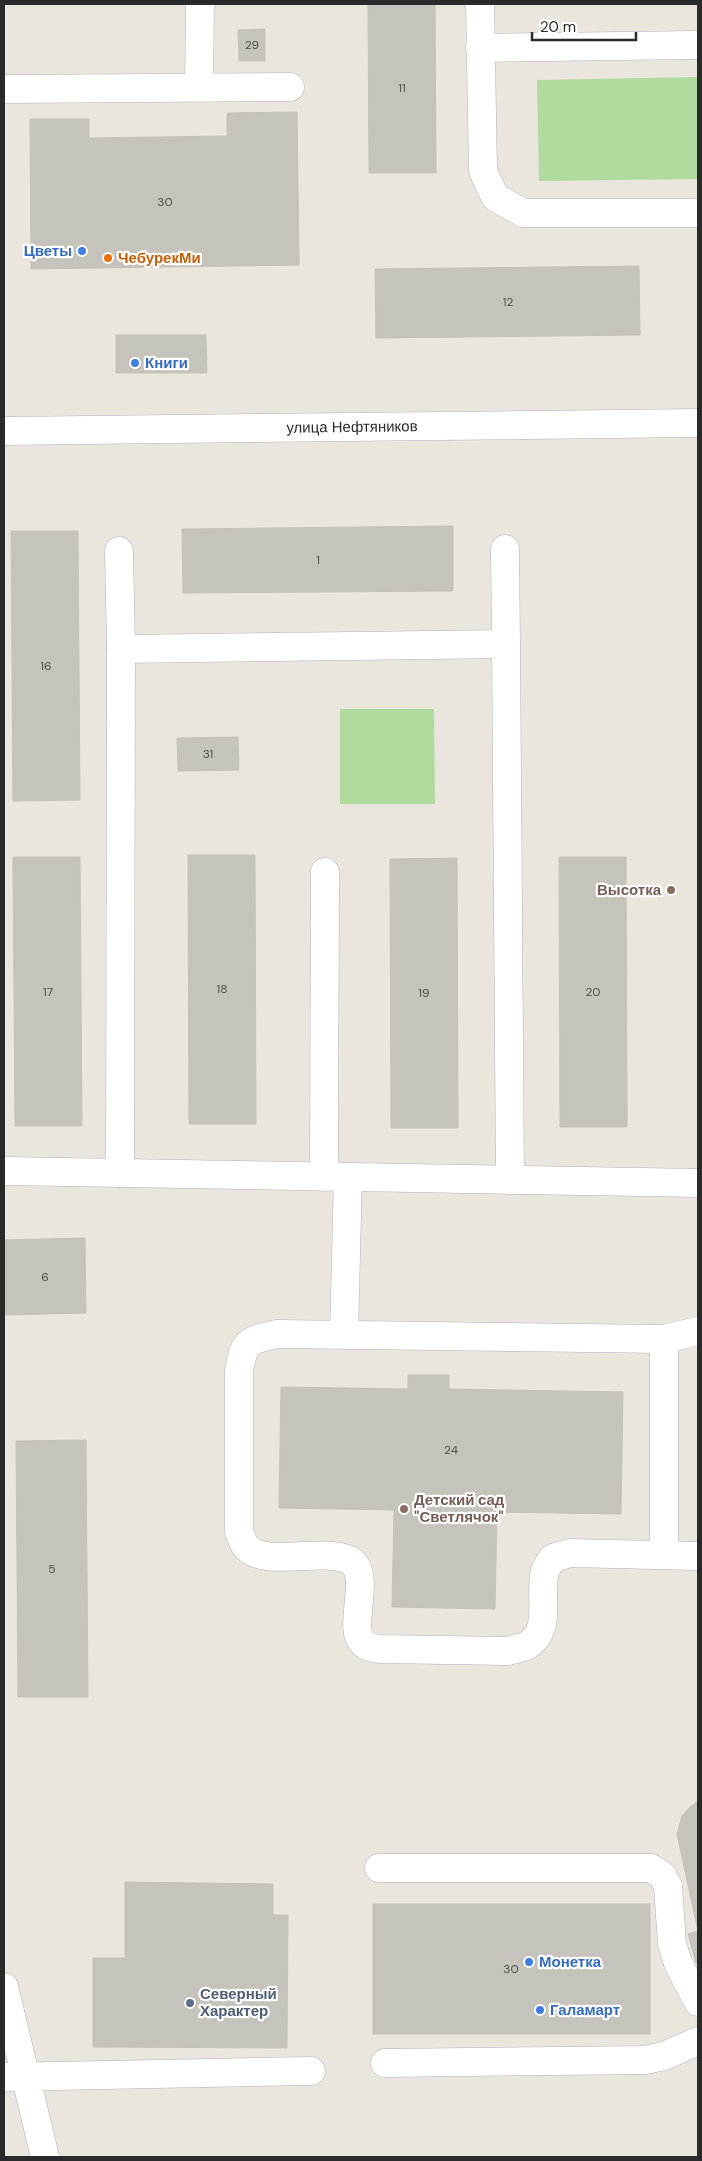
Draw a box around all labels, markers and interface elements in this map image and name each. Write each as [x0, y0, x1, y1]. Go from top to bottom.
scale bar [532, 10, 636, 42]
text: 20 m [540, 17, 576, 37]
house number: 29 [245, 37, 259, 53]
house number: 11 [398, 80, 406, 96]
house number: 30 [157, 194, 173, 210]
place label: Цветы [24, 241, 72, 261]
marker: Цветы [76, 245, 88, 257]
place label: ЧебурекМи [118, 248, 201, 268]
marker: ЧебурекМи [102, 252, 114, 264]
house number: 12 [503, 294, 513, 310]
place label: Книги [145, 353, 188, 373]
marker: Книги [129, 357, 141, 369]
street label: улица Нефтяников [286, 416, 418, 438]
house number: 1 [316, 552, 320, 568]
house number: 16 [40, 658, 52, 674]
house number: 31 [203, 746, 213, 762]
place label: Высотка [597, 880, 662, 900]
marker: Высотка [665, 884, 677, 896]
house number: 18 [216, 981, 228, 997]
house number: 17 [43, 984, 53, 1000]
house number: 20 [585, 984, 601, 1000]
house number: 19 [418, 985, 430, 1001]
house number: 6 [41, 1269, 49, 1285]
house number: 24 [444, 1442, 458, 1458]
place label: Детский сад "Светлячок" [414, 1490, 505, 1527]
marker: Детский сад "Светлячок" [398, 1503, 410, 1515]
house number: 5 [48, 1561, 56, 1577]
place label: Монетка [539, 1952, 602, 1972]
marker: Монетка [523, 1956, 535, 1968]
house number: 30 [503, 1961, 519, 1977]
place label: Северный Характер [200, 1984, 277, 2021]
marker: Северный Характер [184, 1997, 196, 2009]
place label: Галамарт [550, 2000, 620, 2020]
marker: Галамарт [534, 2004, 546, 2016]

